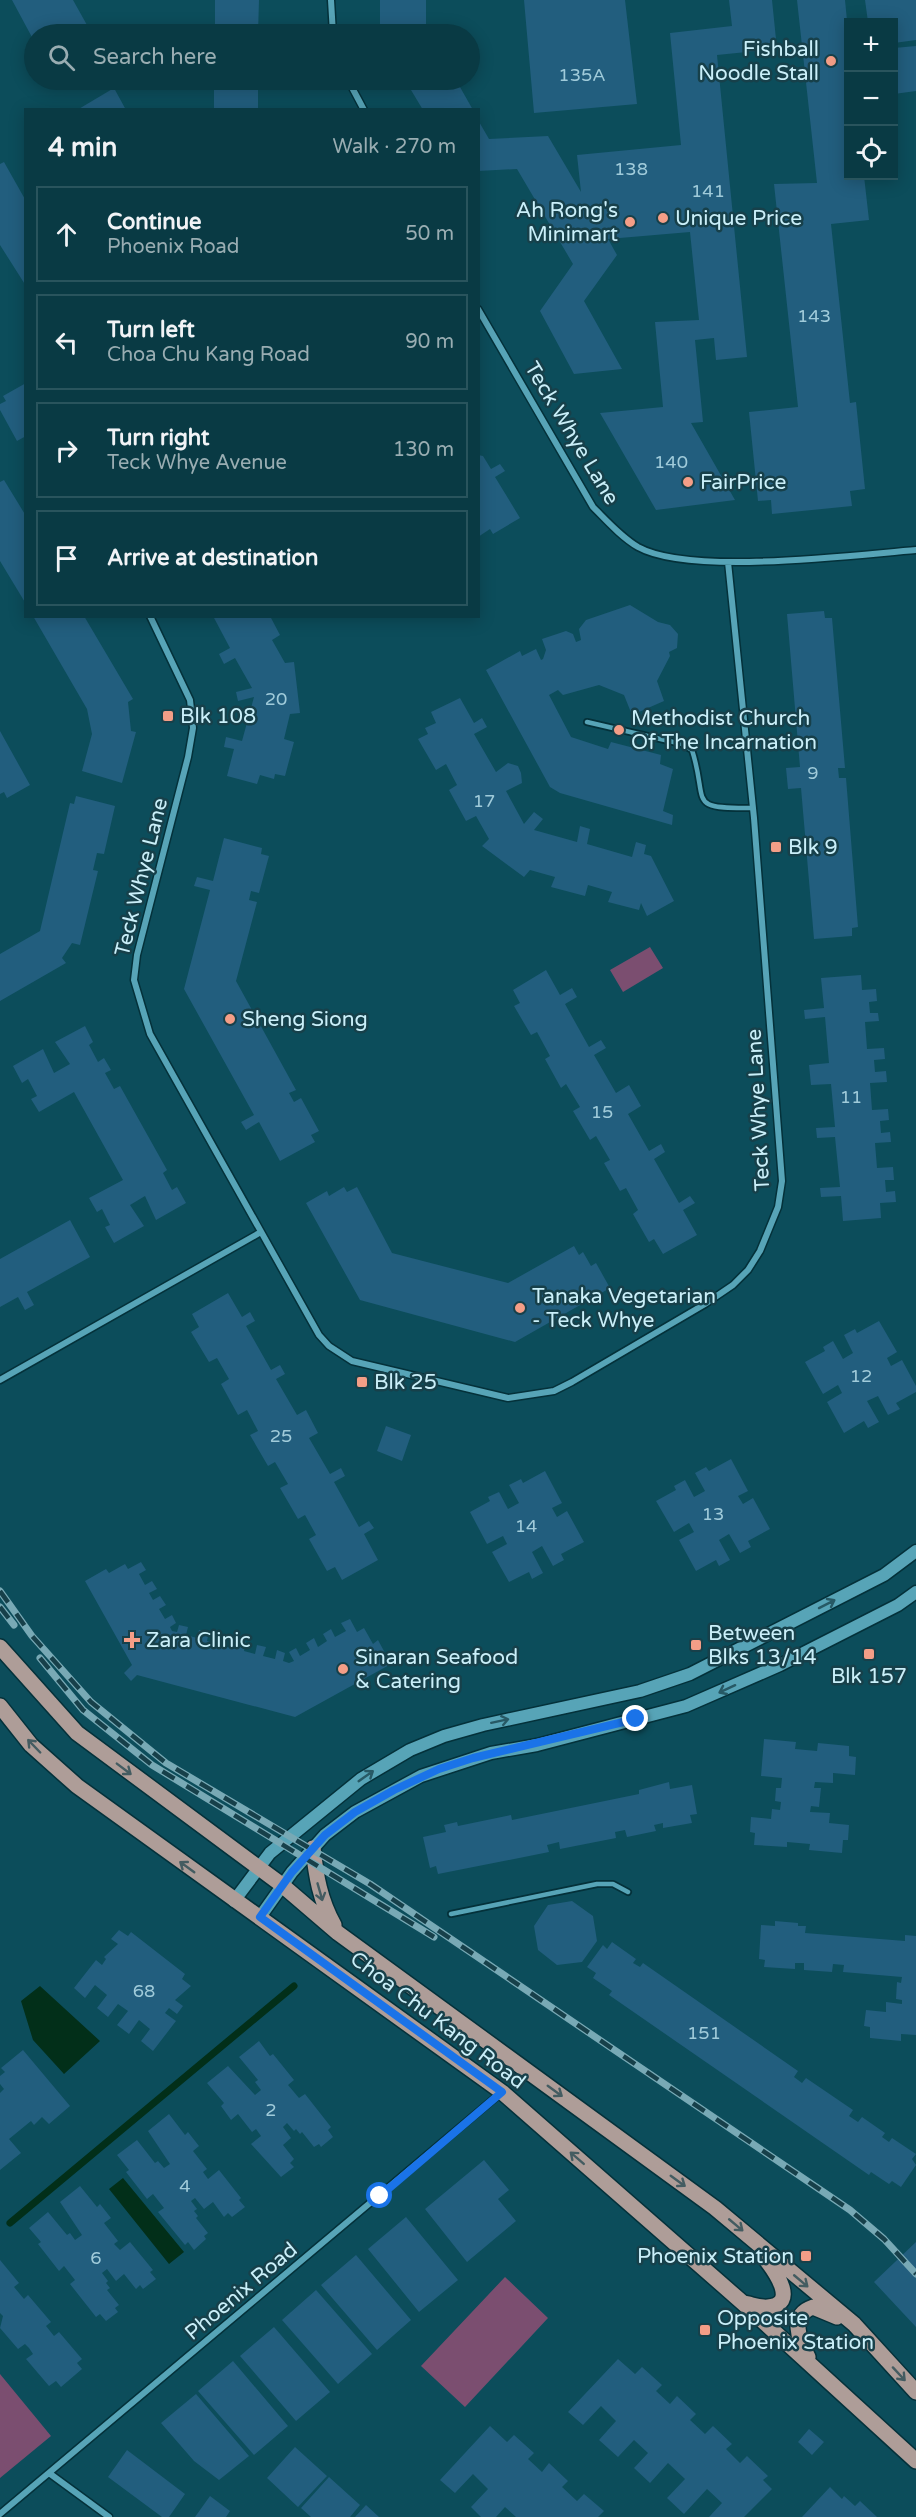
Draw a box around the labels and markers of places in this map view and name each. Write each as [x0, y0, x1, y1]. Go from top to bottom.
place label: Fishball Noodle Stall [698, 37, 819, 86]
marker: Fishball Noodle Stall [824, 54, 838, 68]
place label: Ah Rong's Minimart [516, 198, 618, 247]
place label: Unique Price [675, 206, 802, 231]
marker: Unique Price [656, 211, 670, 225]
marker: Ah Rong's Minimart [623, 215, 637, 229]
place label: FairPrice [700, 470, 787, 495]
marker: FairPrice [681, 475, 695, 489]
place label: Blk 108 [180, 704, 256, 729]
place label: Methodist Church Of The Incarnation [631, 706, 817, 755]
marker: Blk 108 [161, 709, 175, 723]
marker: Methodist Church Of The Incarnation [612, 723, 626, 737]
place label: Blk 9 [788, 835, 838, 860]
marker: Blk 9 [769, 840, 783, 854]
place label: Sheng Siong [242, 1007, 368, 1032]
marker: Sheng Siong [223, 1012, 237, 1026]
place label: Tanaka Vegetarian - Teck Whye [532, 1284, 716, 1333]
marker: Tanaka Vegetarian - Teck Whye [513, 1301, 527, 1315]
place label: Blk 25 [374, 1370, 437, 1395]
marker: Blk 25 [355, 1375, 369, 1389]
place label: Between Blks 13/14 [708, 1621, 817, 1670]
place label: Zara Clinic [146, 1628, 251, 1653]
marker: Zara Clinic [123, 1631, 141, 1649]
marker: Between Blks 13/14 [689, 1638, 703, 1652]
place label: Sinaran Seafood & Catering [355, 1645, 518, 1694]
marker: Blk 157 [862, 1647, 876, 1661]
marker: Sinaran Seafood & Catering [336, 1662, 350, 1676]
place label: Blk 157 [831, 1664, 907, 1689]
place label: Phoenix Station [637, 2244, 794, 2269]
marker: Phoenix Station [799, 2249, 813, 2263]
place label: Opposite Phoenix Station [717, 2306, 874, 2355]
marker: Opposite Phoenix Station [698, 2323, 712, 2337]

